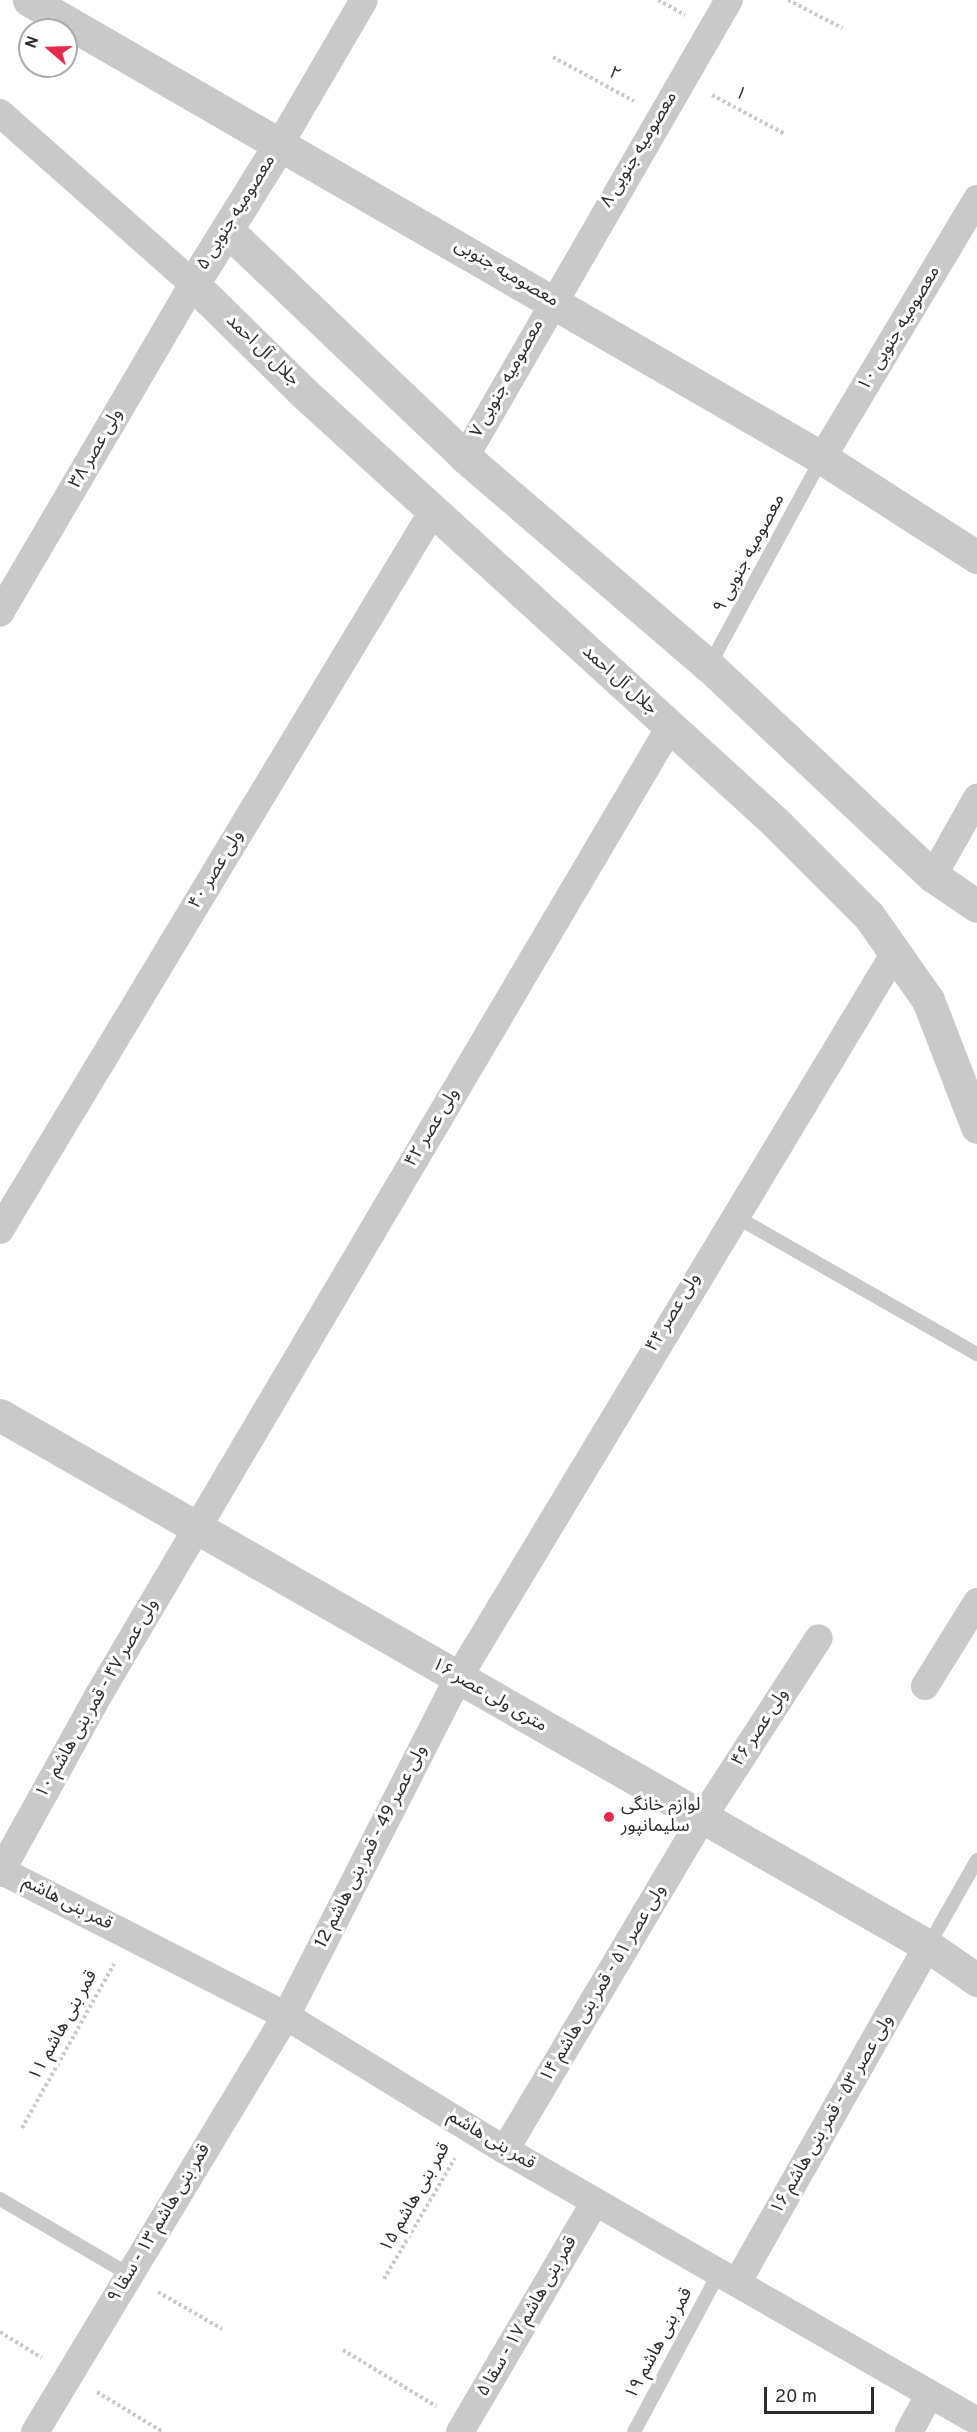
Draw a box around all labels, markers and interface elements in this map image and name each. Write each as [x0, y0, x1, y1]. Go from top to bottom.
north arrow [18, 18, 78, 78]
text: N [22, 34, 44, 51]
street label: ۲ [604, 63, 624, 87]
street label: ۱ [730, 83, 750, 107]
street label: معصومیه جنوبی ۸ [597, 88, 683, 212]
street label: معصومیه جنوبی ۵ [193, 152, 281, 274]
street label: معصومیه جنوبی [450, 235, 562, 313]
street label: معصومیه جنوبی ۱۰ [854, 263, 946, 395]
street label: جلال آل احمد [221, 311, 303, 391]
street label: معصومیه جنوبی ۷ [467, 316, 549, 442]
street label: ولی عصر ۳۸ [66, 405, 128, 493]
street label: معصومیه جنوبی ۹ [710, 491, 790, 617]
street label: جلال آل احمد [577, 642, 661, 720]
street label: ولی عصر ۴۰ [185, 827, 249, 913]
street label: ولی عصر ۴۲ [401, 1085, 465, 1171]
street label: ولی عصر ۴۴ [642, 1270, 706, 1356]
street label: ولی عصر ۴۷ - قمر بنی هاشم ۱۰ [32, 1595, 164, 1803]
street label: ۱۶ متری ولی عصر [428, 1654, 550, 1738]
street label: ولی عصر ۴۶ [728, 1685, 794, 1771]
street label: ولی عصر 49 - قمر بنی هاشم 12 [311, 1742, 433, 1952]
place label: لوازم خانگی سلیمانپور [621, 1796, 700, 1838]
marker: لوازم خانگی سلیمانپور [602, 1810, 616, 1824]
street label: قمر بنی هاشم [18, 1872, 116, 1936]
street label: ولی عصر ۵۱ - قمر بنی هاشم ۱۴ [536, 1881, 672, 2087]
street label: قمر بنی هاشم ۱۱ [25, 1967, 103, 2085]
street label: ولی عصر ۵۳ - قمر بنی هاشم ۱۶ [767, 2011, 899, 2219]
street label: قمر بنی هاشم [443, 2106, 539, 2176]
street label: قمر بنی هاشم ۱۵ [376, 2139, 456, 2257]
street label: قمر بنی هاشم ۱۳ - سقا ۹ [104, 2141, 216, 2307]
street label: قمر بنی هاشم ۱۷ - سقا ۵ [473, 2233, 583, 2401]
street label: قمر بنی هاشم ۱۹ [622, 2285, 698, 2403]
scale bar [767, 2375, 876, 2413]
text: 20 m [775, 2386, 817, 2409]

